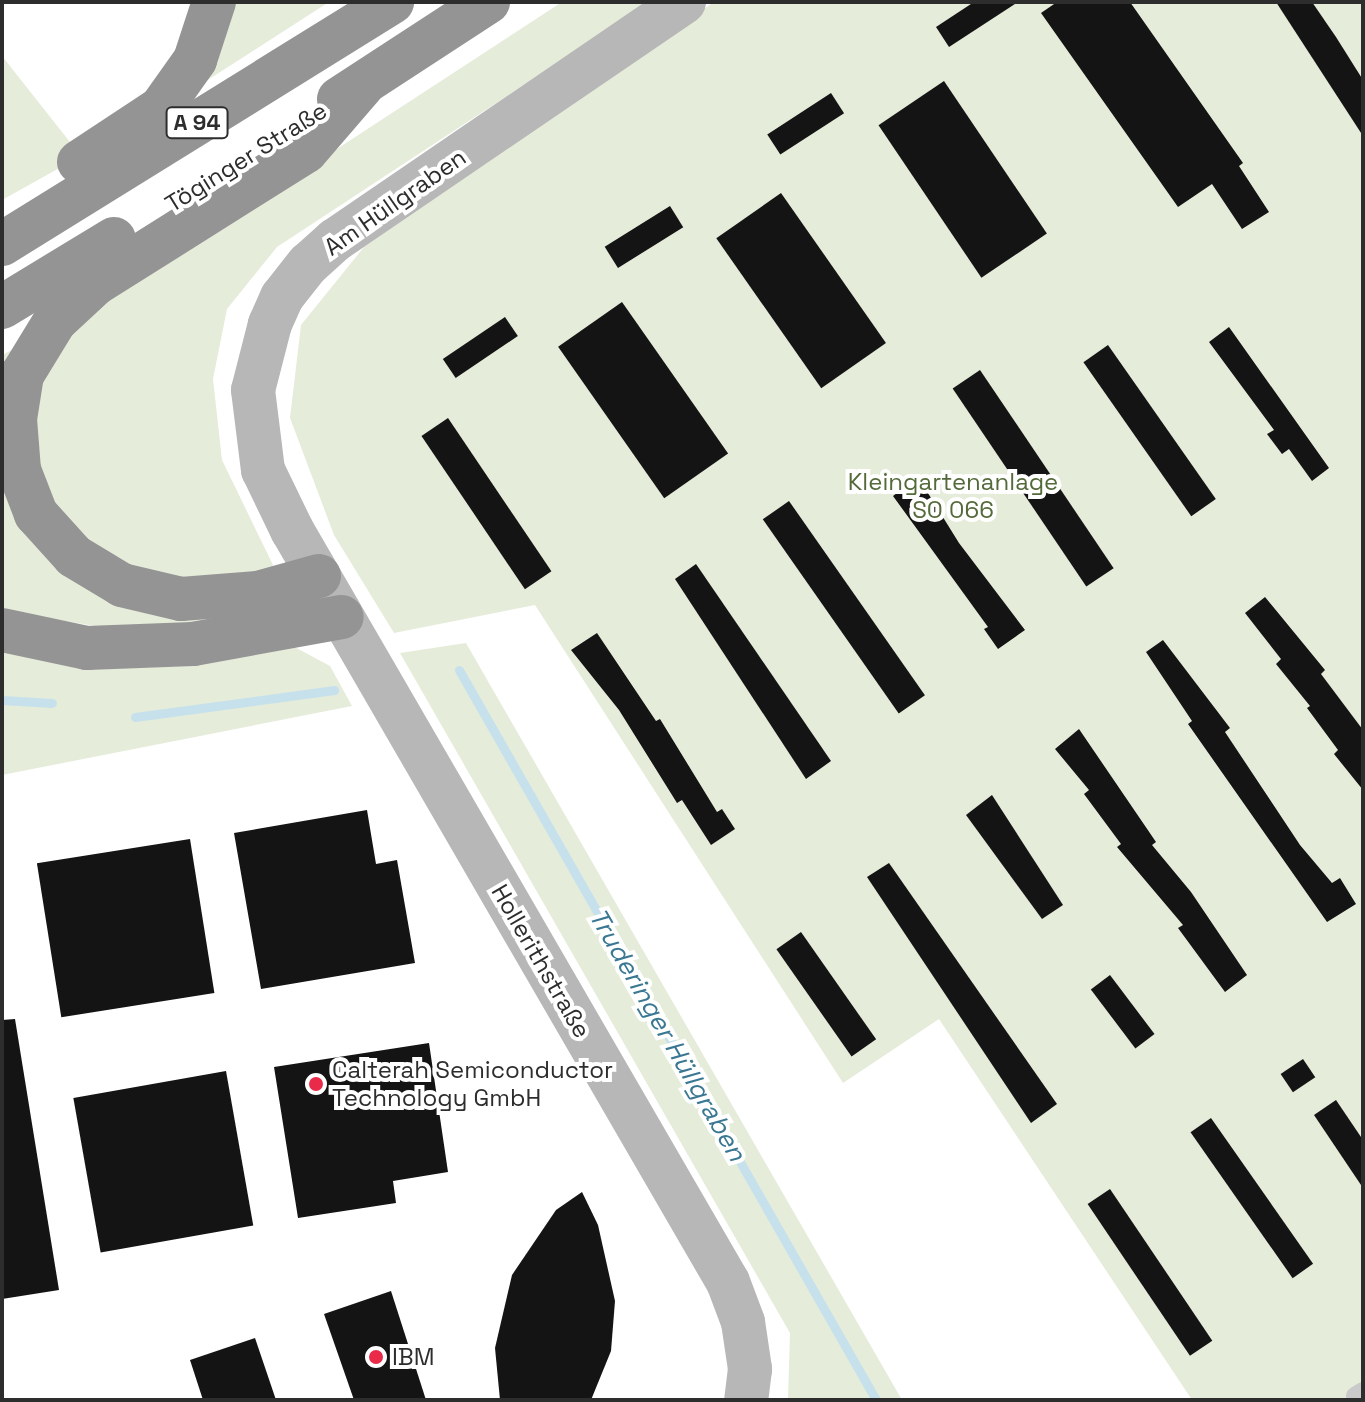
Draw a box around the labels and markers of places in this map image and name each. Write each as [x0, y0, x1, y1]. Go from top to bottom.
place label: Calterah Semiconductor Technology GmbH [332, 1056, 613, 1112]
marker: Calterah Semiconductor Technology GmbH [307, 1075, 325, 1093]
place label: IBM [392, 1343, 434, 1371]
marker: IBM [367, 1348, 385, 1366]

